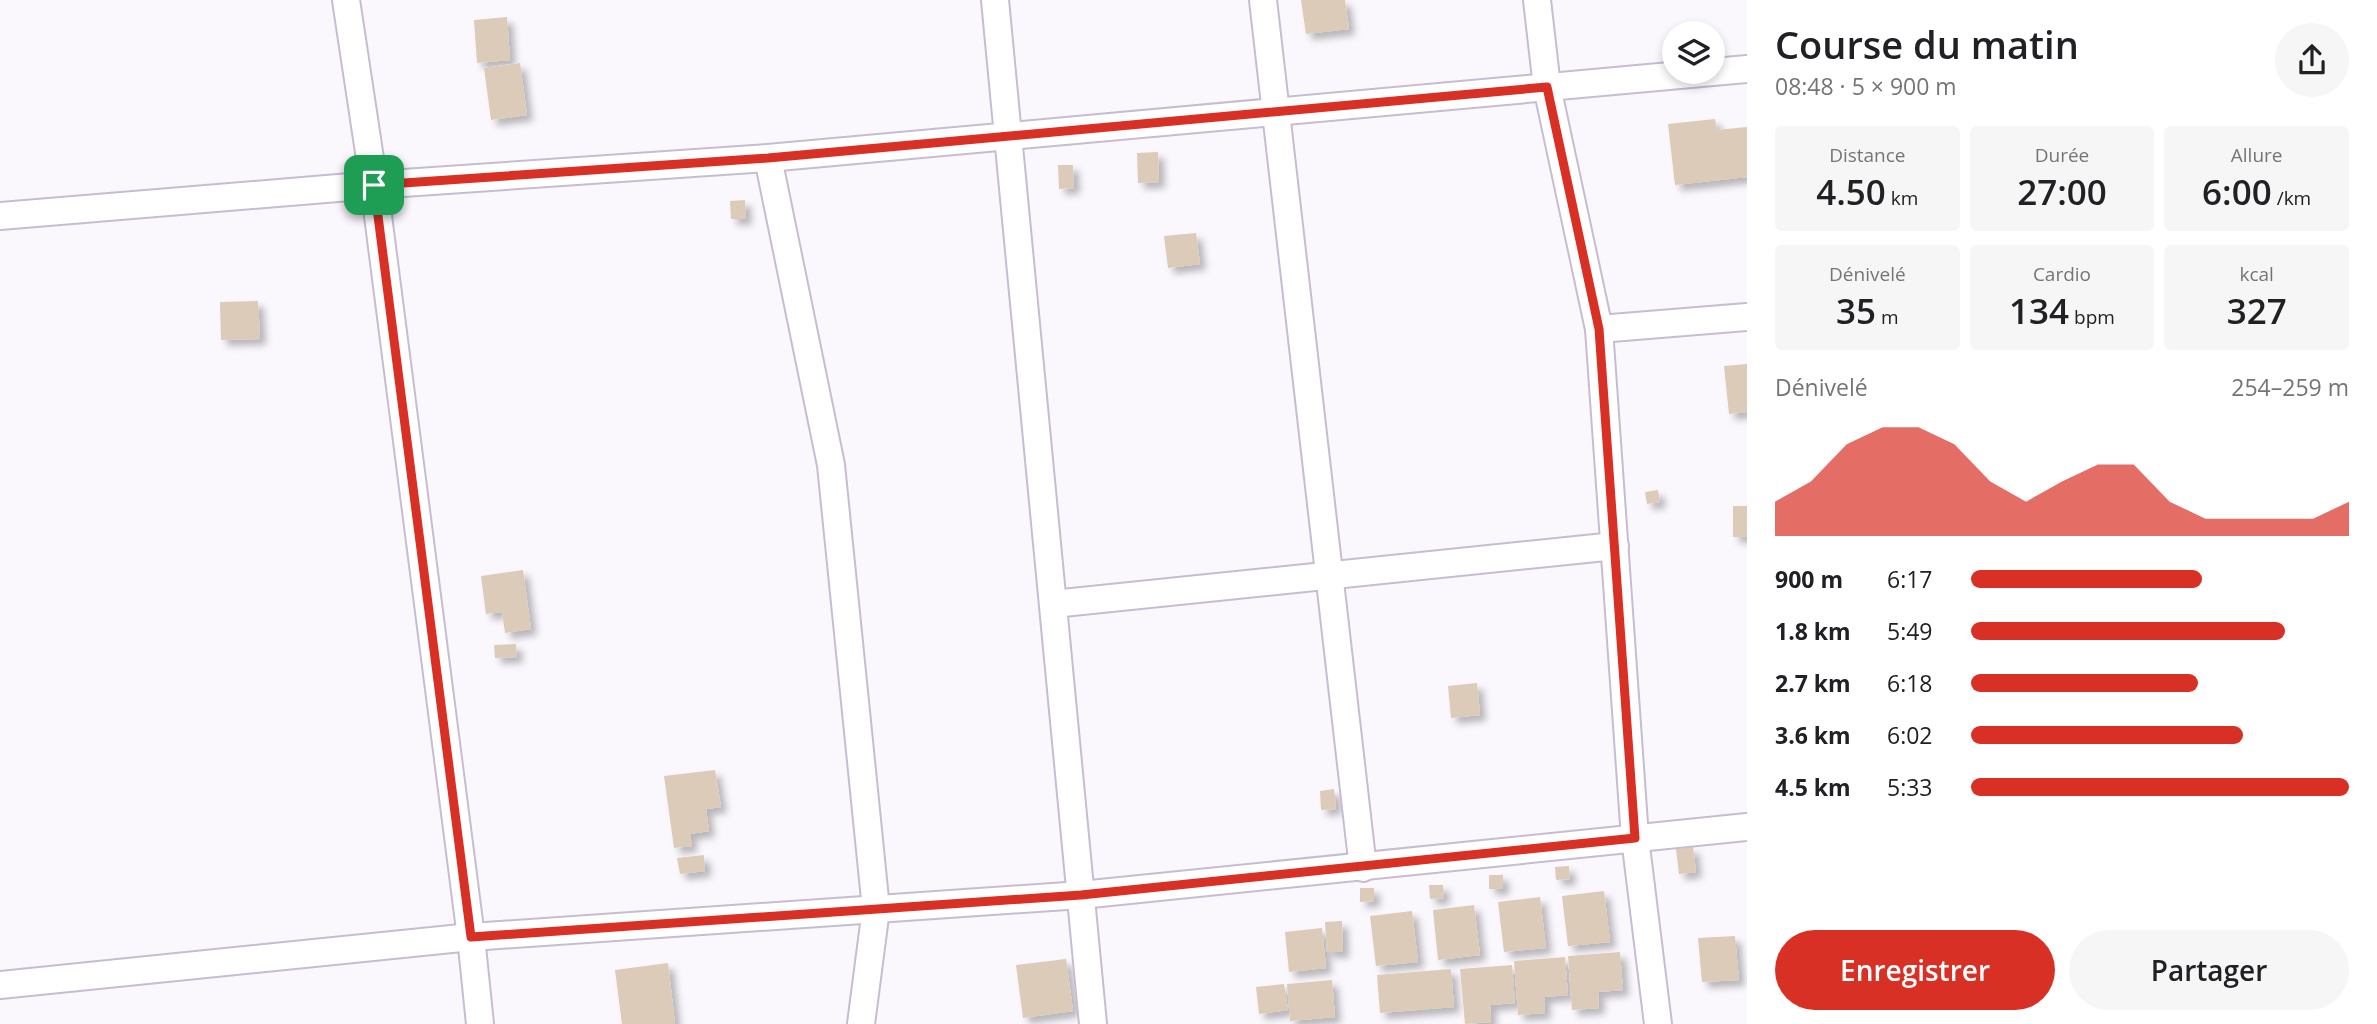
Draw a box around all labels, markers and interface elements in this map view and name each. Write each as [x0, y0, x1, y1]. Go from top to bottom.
text: Course du matin [1775, 18, 2079, 70]
map controls [1662, 21, 1725, 84]
button: layers [1662, 21, 1725, 84]
button: share [2275, 23, 2349, 97]
text: 08:48 · 5 × 900 m [1775, 70, 1957, 102]
text: Distance [1829, 142, 1906, 168]
text: Durée [2035, 142, 2089, 168]
text: Allure [2231, 142, 2283, 168]
pin [344, 155, 404, 215]
icon: arrive [355, 166, 393, 204]
text: 4.50 [1816, 168, 1886, 215]
text: 27:00 [2017, 168, 2107, 215]
text: 6:00 [2202, 168, 2272, 215]
text: km [1886, 185, 1918, 211]
text: /km [2272, 185, 2311, 211]
text: Dénivelé [1829, 261, 1906, 287]
text: Cardio [2033, 261, 2091, 287]
text: kcal [2239, 261, 2274, 287]
text: 35 [1836, 287, 1876, 334]
text: 134 [2009, 287, 2069, 334]
text: 327 [2227, 287, 2287, 334]
text: m [1876, 304, 1899, 330]
text: bpm [2069, 304, 2115, 330]
text: Dénivelé [1775, 371, 1868, 403]
text: 254–259 m [2231, 371, 2349, 403]
text: 900 m [1775, 563, 1843, 595]
text: 6:17 [1887, 563, 1933, 595]
text: 1.8 km [1775, 615, 1851, 647]
text: 5:49 [1887, 615, 1933, 647]
text: 2.7 km [1775, 667, 1851, 699]
text: 6:18 [1887, 667, 1933, 699]
text: 3.6 km [1775, 719, 1851, 751]
text: 6:02 [1887, 719, 1933, 751]
text: 4.5 km [1775, 771, 1851, 803]
text: 5:33 [1887, 771, 1933, 803]
button: Enregistrer [1775, 930, 2055, 1010]
button: Partager [2069, 930, 2349, 1010]

